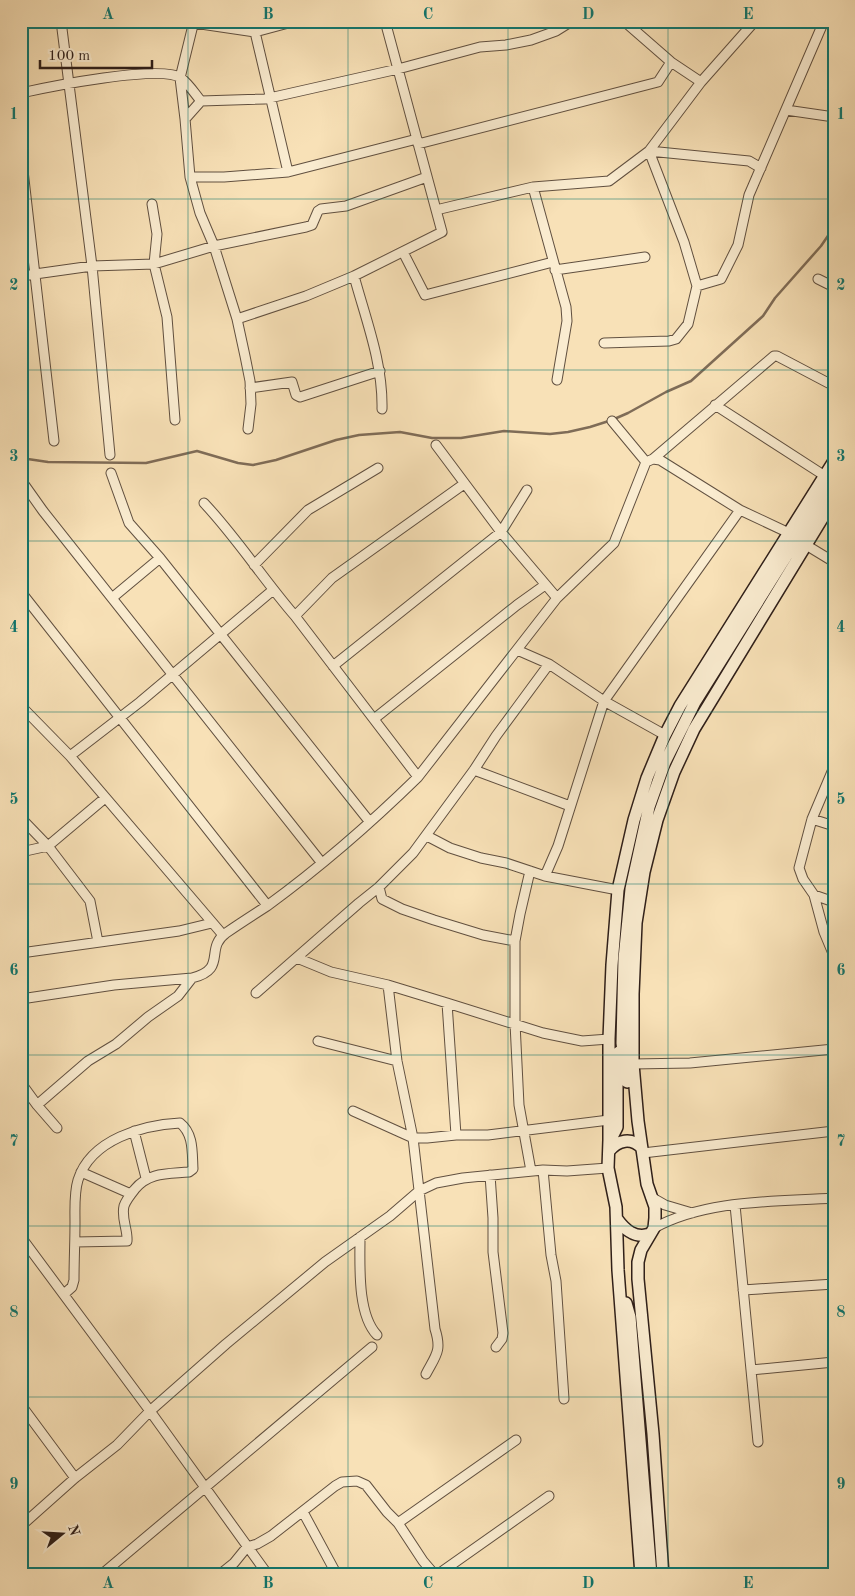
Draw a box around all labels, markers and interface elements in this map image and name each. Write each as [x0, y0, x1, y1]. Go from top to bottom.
text: A [102, 7, 114, 23]
text: B [262, 7, 274, 23]
text: C [423, 7, 433, 23]
text: D [582, 7, 594, 23]
text: E [742, 7, 754, 23]
scale bar [40, 38, 152, 70]
text: 100 m [48, 49, 90, 64]
text: 1 [9, 107, 19, 123]
text: 1 [836, 107, 846, 123]
text: 2 [9, 278, 19, 294]
text: 2 [836, 278, 846, 294]
text: 3 [9, 449, 19, 465]
text: 3 [836, 449, 846, 465]
text: 4 [9, 620, 19, 636]
text: 4 [836, 620, 846, 636]
text: 5 [9, 792, 19, 808]
text: 5 [836, 792, 846, 808]
text: 6 [9, 963, 19, 979]
text: 6 [836, 963, 846, 979]
text: 7 [9, 1134, 19, 1150]
text: 7 [836, 1134, 846, 1150]
text: 8 [9, 1305, 19, 1321]
text: 8 [836, 1305, 846, 1321]
text: 9 [9, 1477, 19, 1493]
text: 9 [836, 1477, 846, 1493]
north arrow [38, 1508, 88, 1558]
text: N [65, 1523, 82, 1538]
text: A [102, 1576, 114, 1592]
text: B [262, 1576, 274, 1592]
text: C [423, 1576, 433, 1592]
text: D [582, 1576, 594, 1592]
text: E [742, 1576, 754, 1592]

